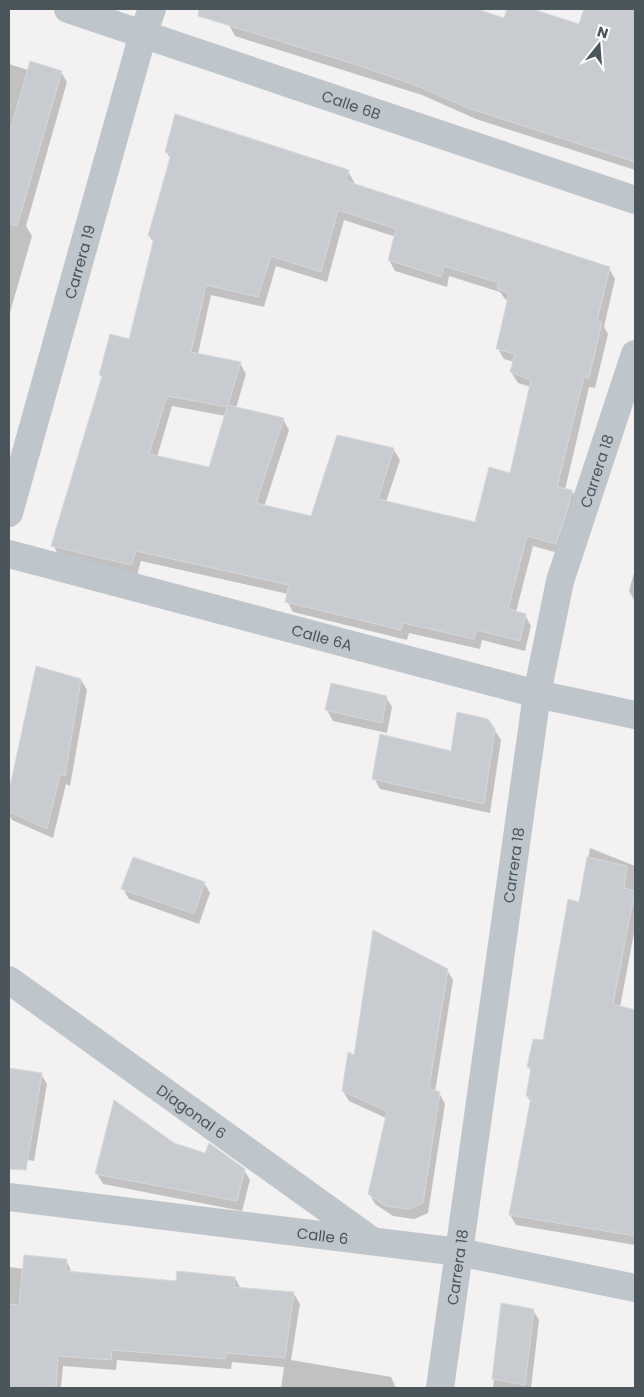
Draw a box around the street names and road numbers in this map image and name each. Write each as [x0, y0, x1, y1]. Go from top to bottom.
street label: Calle 6B [319, 85, 384, 124]
street label: Carrera 19 [59, 222, 100, 301]
street label: Carrera 18 [574, 431, 618, 510]
street label: Calle 6A [289, 619, 355, 655]
street label: Carrera 18 [497, 826, 529, 904]
street label: Diagonal 6 [153, 1079, 231, 1143]
street label: Calle 6 [296, 1222, 350, 1249]
street label: Carrera 18 [441, 1228, 473, 1306]

